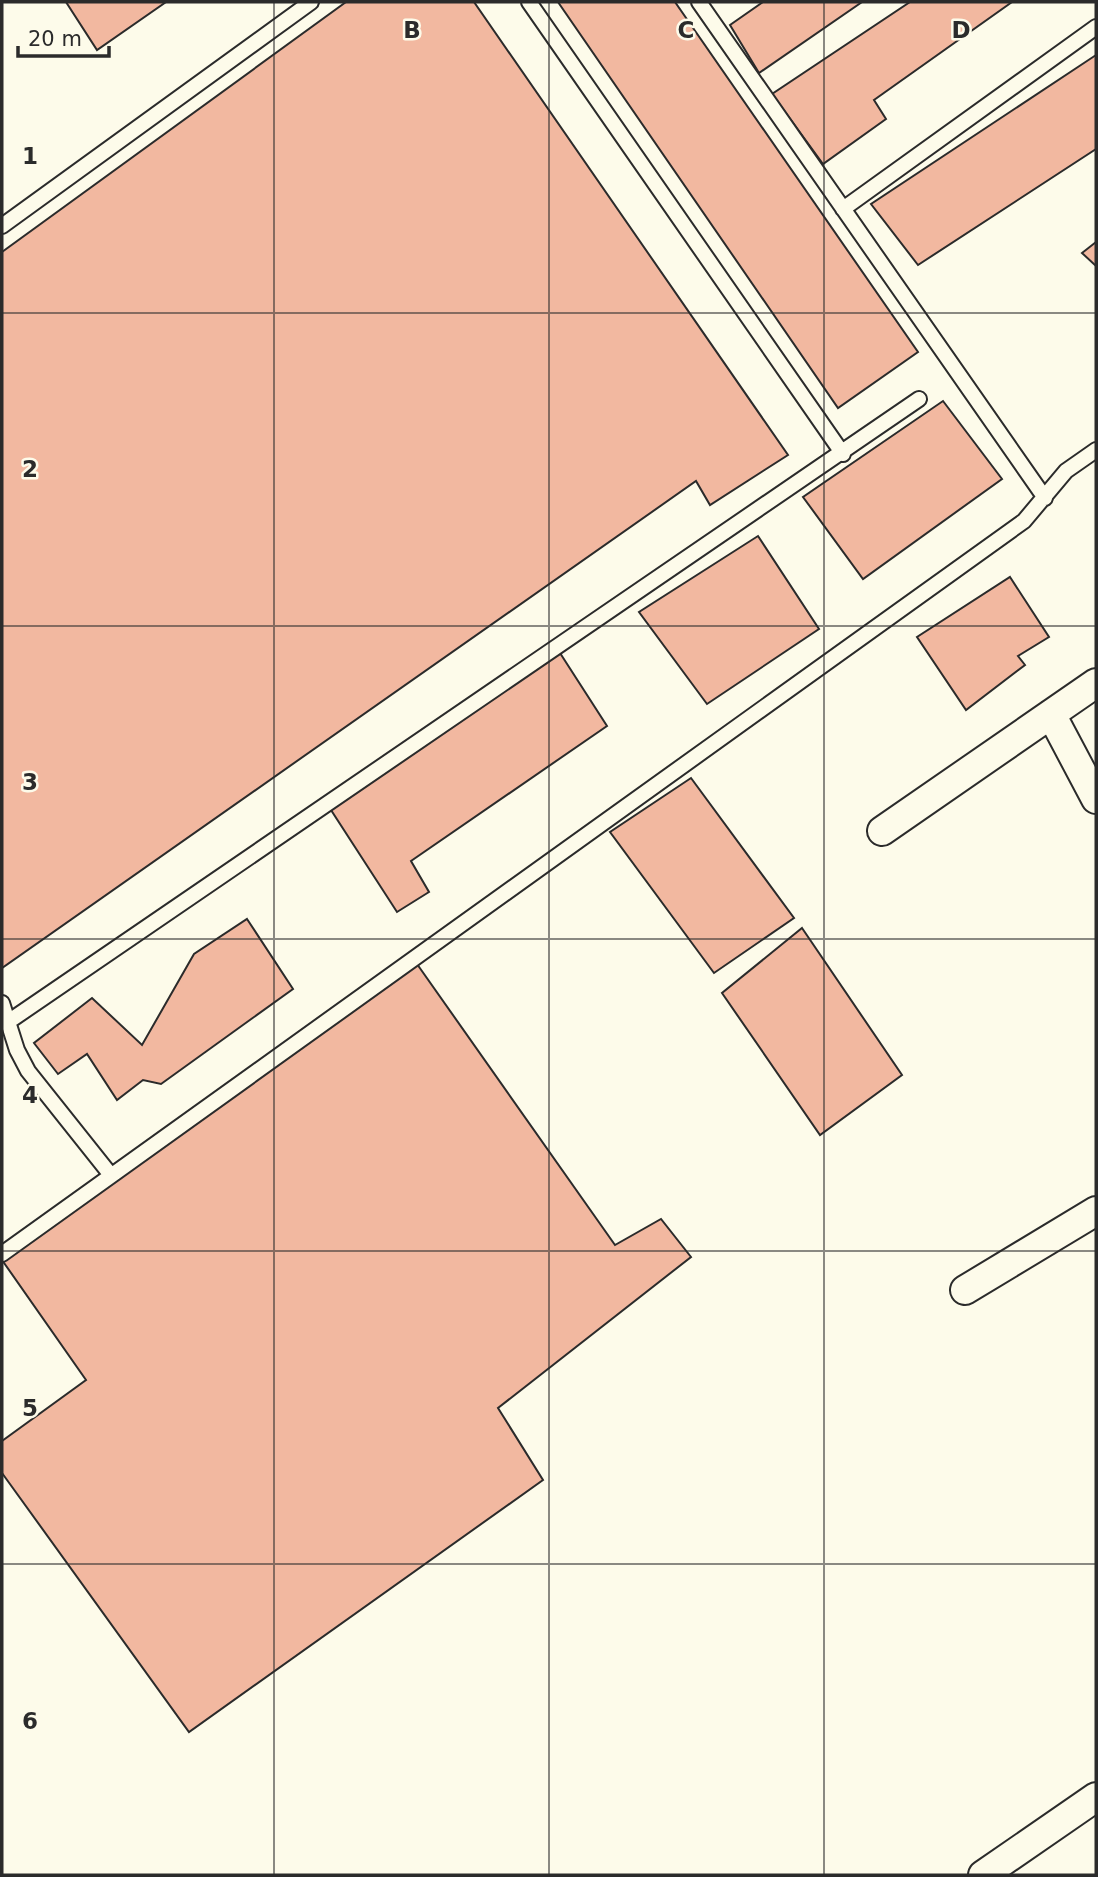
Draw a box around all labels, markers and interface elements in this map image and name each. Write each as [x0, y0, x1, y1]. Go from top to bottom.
scale bar [18, 14, 108, 58]
text: B [403, 17, 421, 43]
text: C [678, 17, 694, 43]
text: D [951, 17, 971, 43]
text: 20 m [28, 27, 82, 51]
text: 1 [22, 143, 38, 169]
text: 2 [22, 456, 38, 482]
text: 3 [22, 769, 38, 795]
text: 4 [22, 1082, 38, 1108]
text: 5 [22, 1395, 38, 1421]
text: 6 [22, 1708, 38, 1734]

